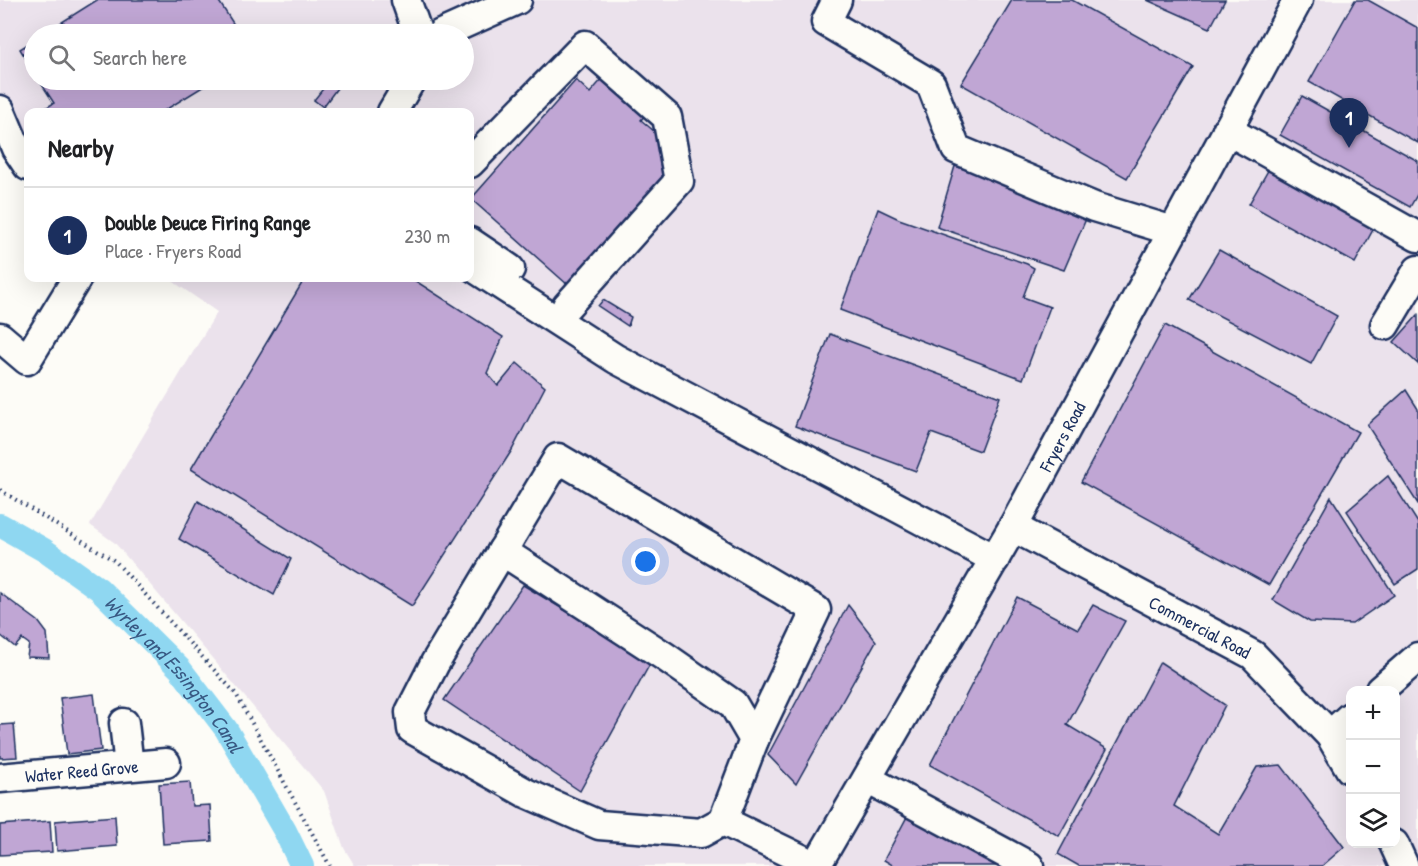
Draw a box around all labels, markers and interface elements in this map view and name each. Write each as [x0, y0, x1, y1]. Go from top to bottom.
search box [24, 24, 474, 90]
icon: search [45, 41, 78, 74]
text: Search here [93, 42, 187, 72]
pin: 1 [1330, 98, 1368, 148]
text: Nearby [48, 130, 114, 165]
text: Double Deuce Firing Range [105, 207, 311, 237]
text: 1 [64, 222, 71, 249]
text: 230 m [405, 222, 450, 249]
text: Place · Fryers Road [105, 237, 241, 264]
street label: Fryers Road [1032, 397, 1091, 477]
your location [631, 547, 660, 576]
water label: Wyrley and Essington Canal [99, 589, 251, 759]
street label: Commercial Road [1145, 589, 1255, 664]
map controls [1346, 686, 1400, 848]
button: + [1346, 686, 1400, 740]
button: − [1346, 740, 1400, 794]
street label: Water Reed Grove [24, 753, 139, 788]
button: layers [1346, 794, 1400, 848]

